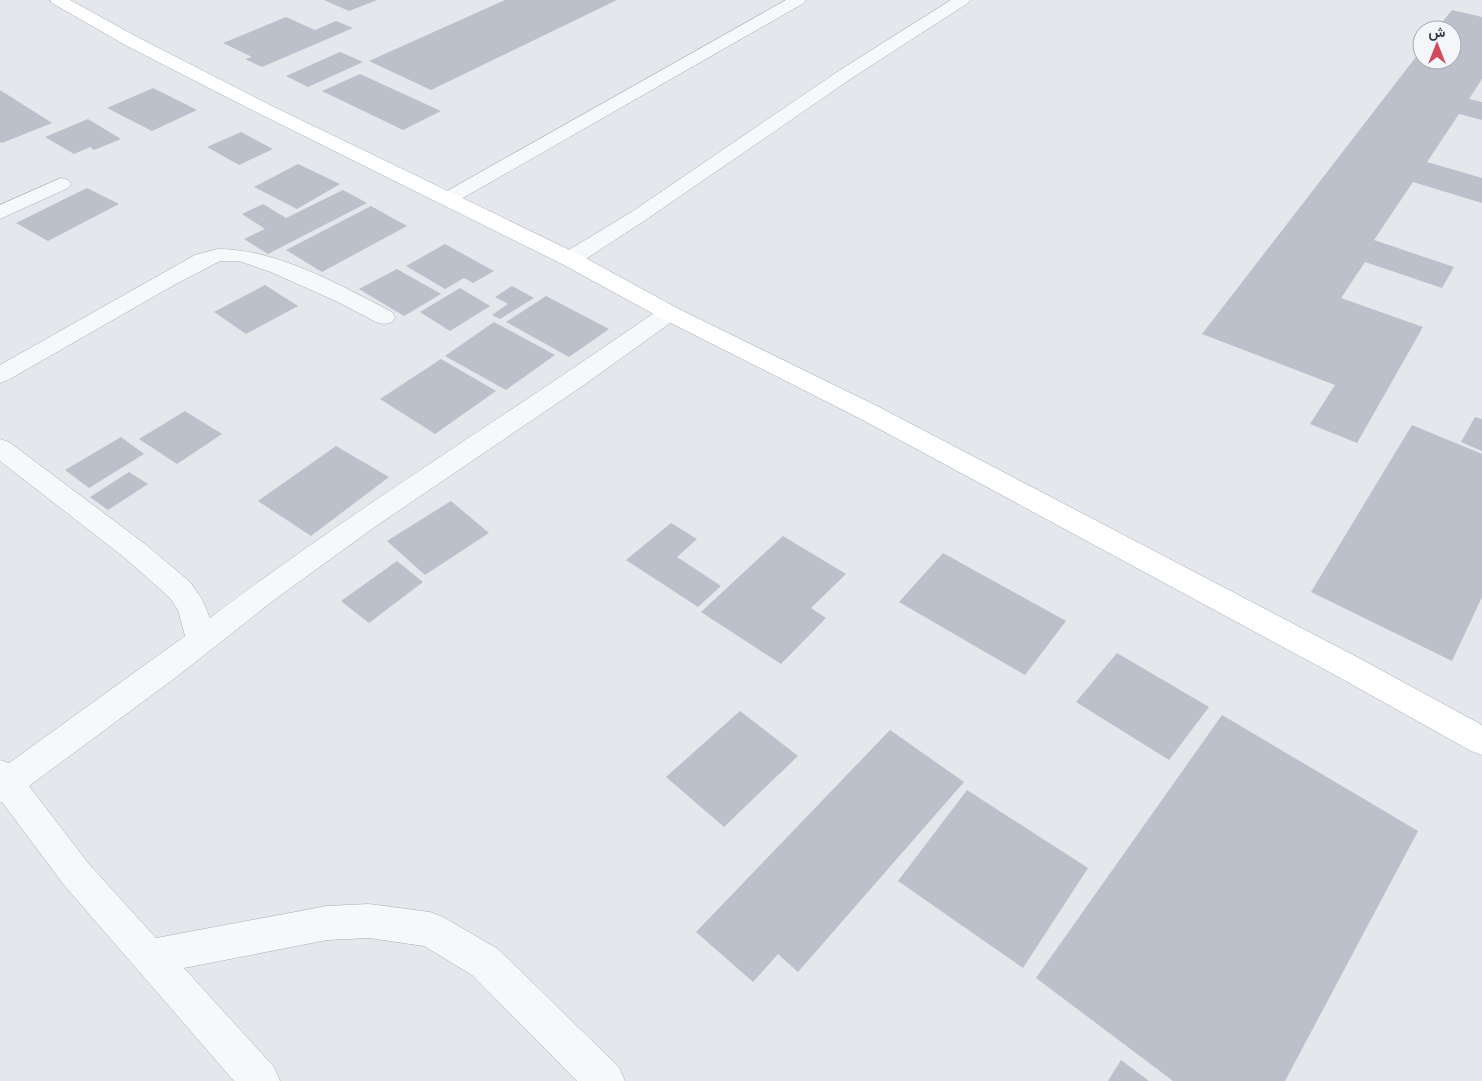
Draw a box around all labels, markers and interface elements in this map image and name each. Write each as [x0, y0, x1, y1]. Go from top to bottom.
north arrow [1412, 20, 1462, 70]
text: ش [1429, 25, 1446, 42]

